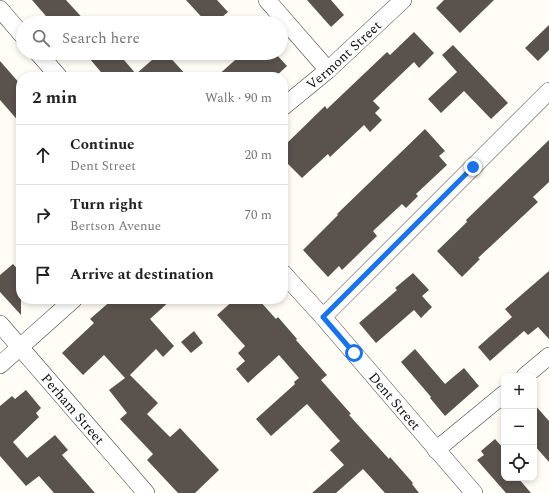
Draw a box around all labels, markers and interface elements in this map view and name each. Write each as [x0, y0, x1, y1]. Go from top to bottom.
street label: Vermont Street [301, 15, 386, 94]
search box [16, 16, 288, 60]
icon: search [30, 27, 52, 49]
text: Search here [62, 27, 140, 50]
text: 2 min [32, 85, 77, 111]
text: Walk · 90 m [205, 88, 272, 108]
text: Continue [70, 133, 135, 156]
icon: ahead [32, 144, 54, 166]
text: 20 m [245, 145, 272, 165]
text: Dent Street [70, 156, 136, 176]
route end [464, 158, 482, 176]
text: Turn right [70, 193, 143, 216]
icon: right [32, 204, 54, 226]
text: 70 m [245, 205, 272, 225]
text: Bertson Avenue [70, 216, 161, 236]
text: Arrive at destination [70, 263, 214, 286]
icon: arrive [32, 264, 54, 286]
route start [345, 344, 363, 362]
street label: Dent Street [364, 367, 426, 435]
street label: Perham Street [36, 368, 110, 449]
map controls [501, 373, 537, 481]
button: + [501, 373, 537, 409]
button: − [501, 409, 537, 445]
button: locate [501, 445, 537, 481]

